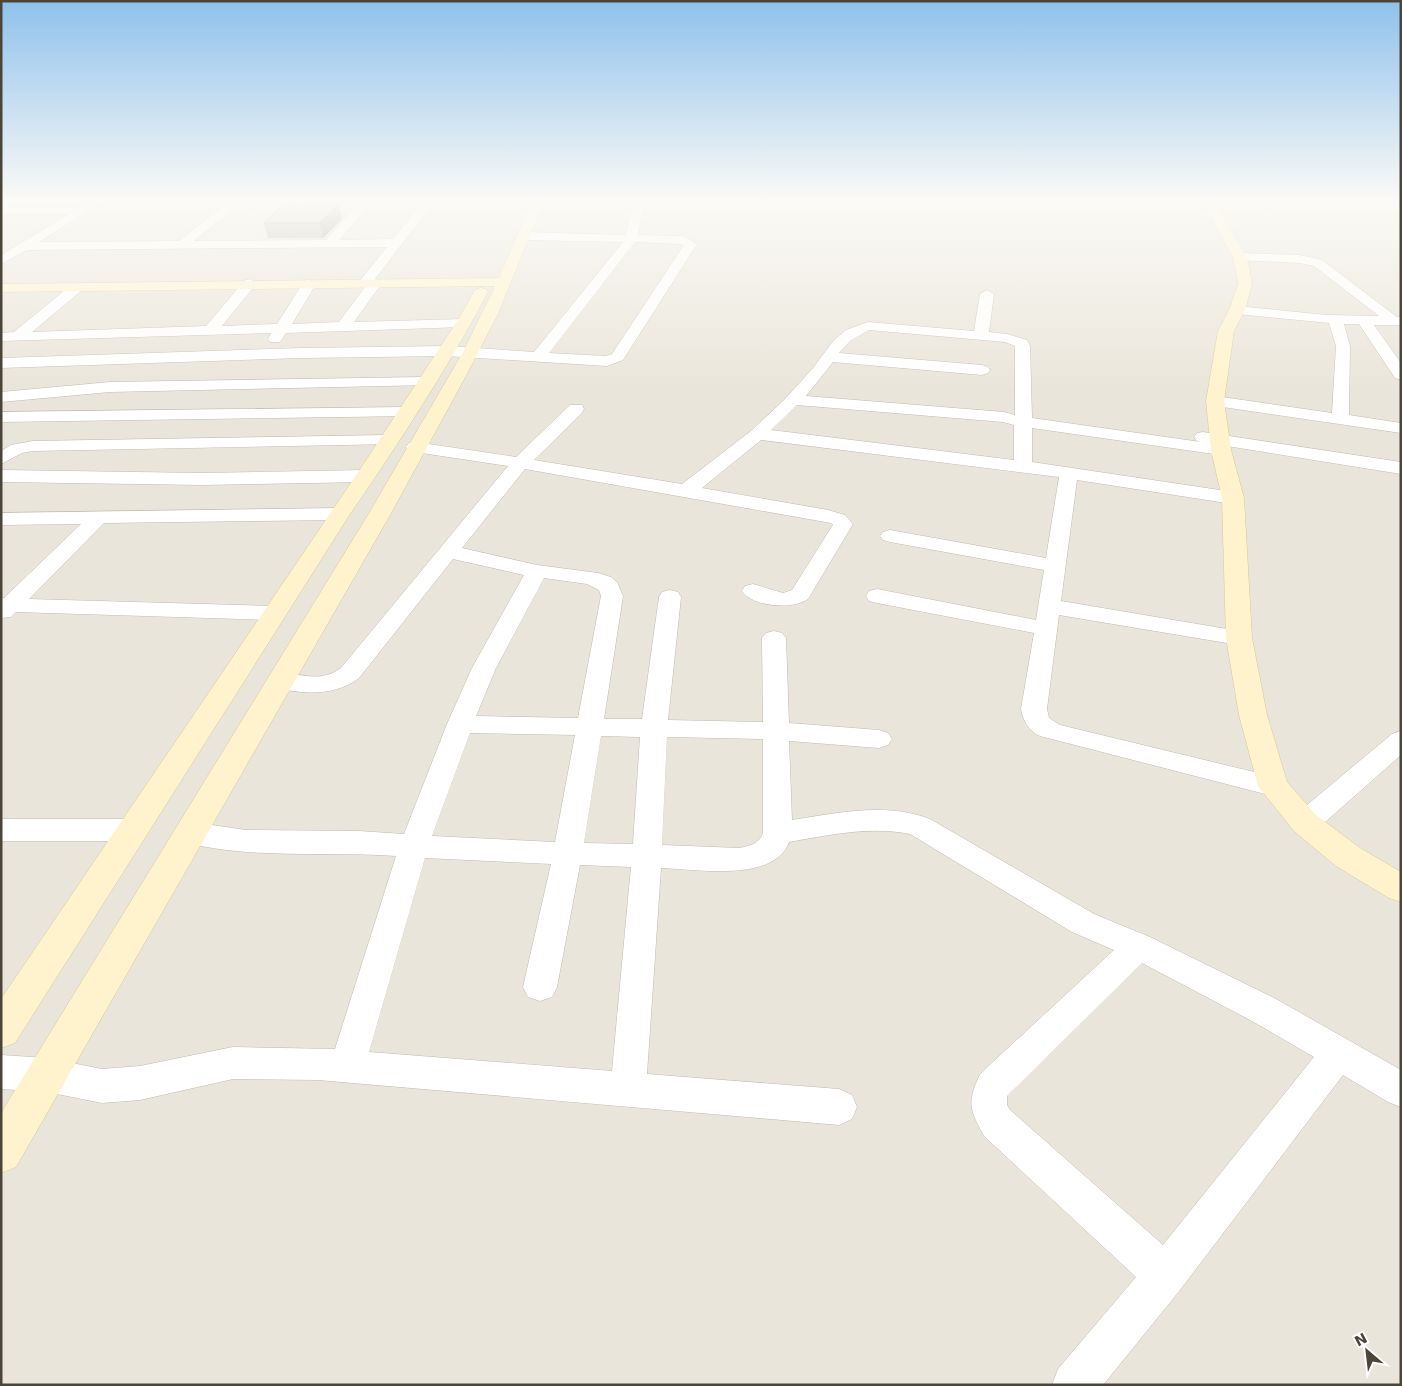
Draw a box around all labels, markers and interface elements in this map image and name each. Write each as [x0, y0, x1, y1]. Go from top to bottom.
north arrow [1342, 1326, 1392, 1376]
text: N [1352, 1330, 1370, 1349]

